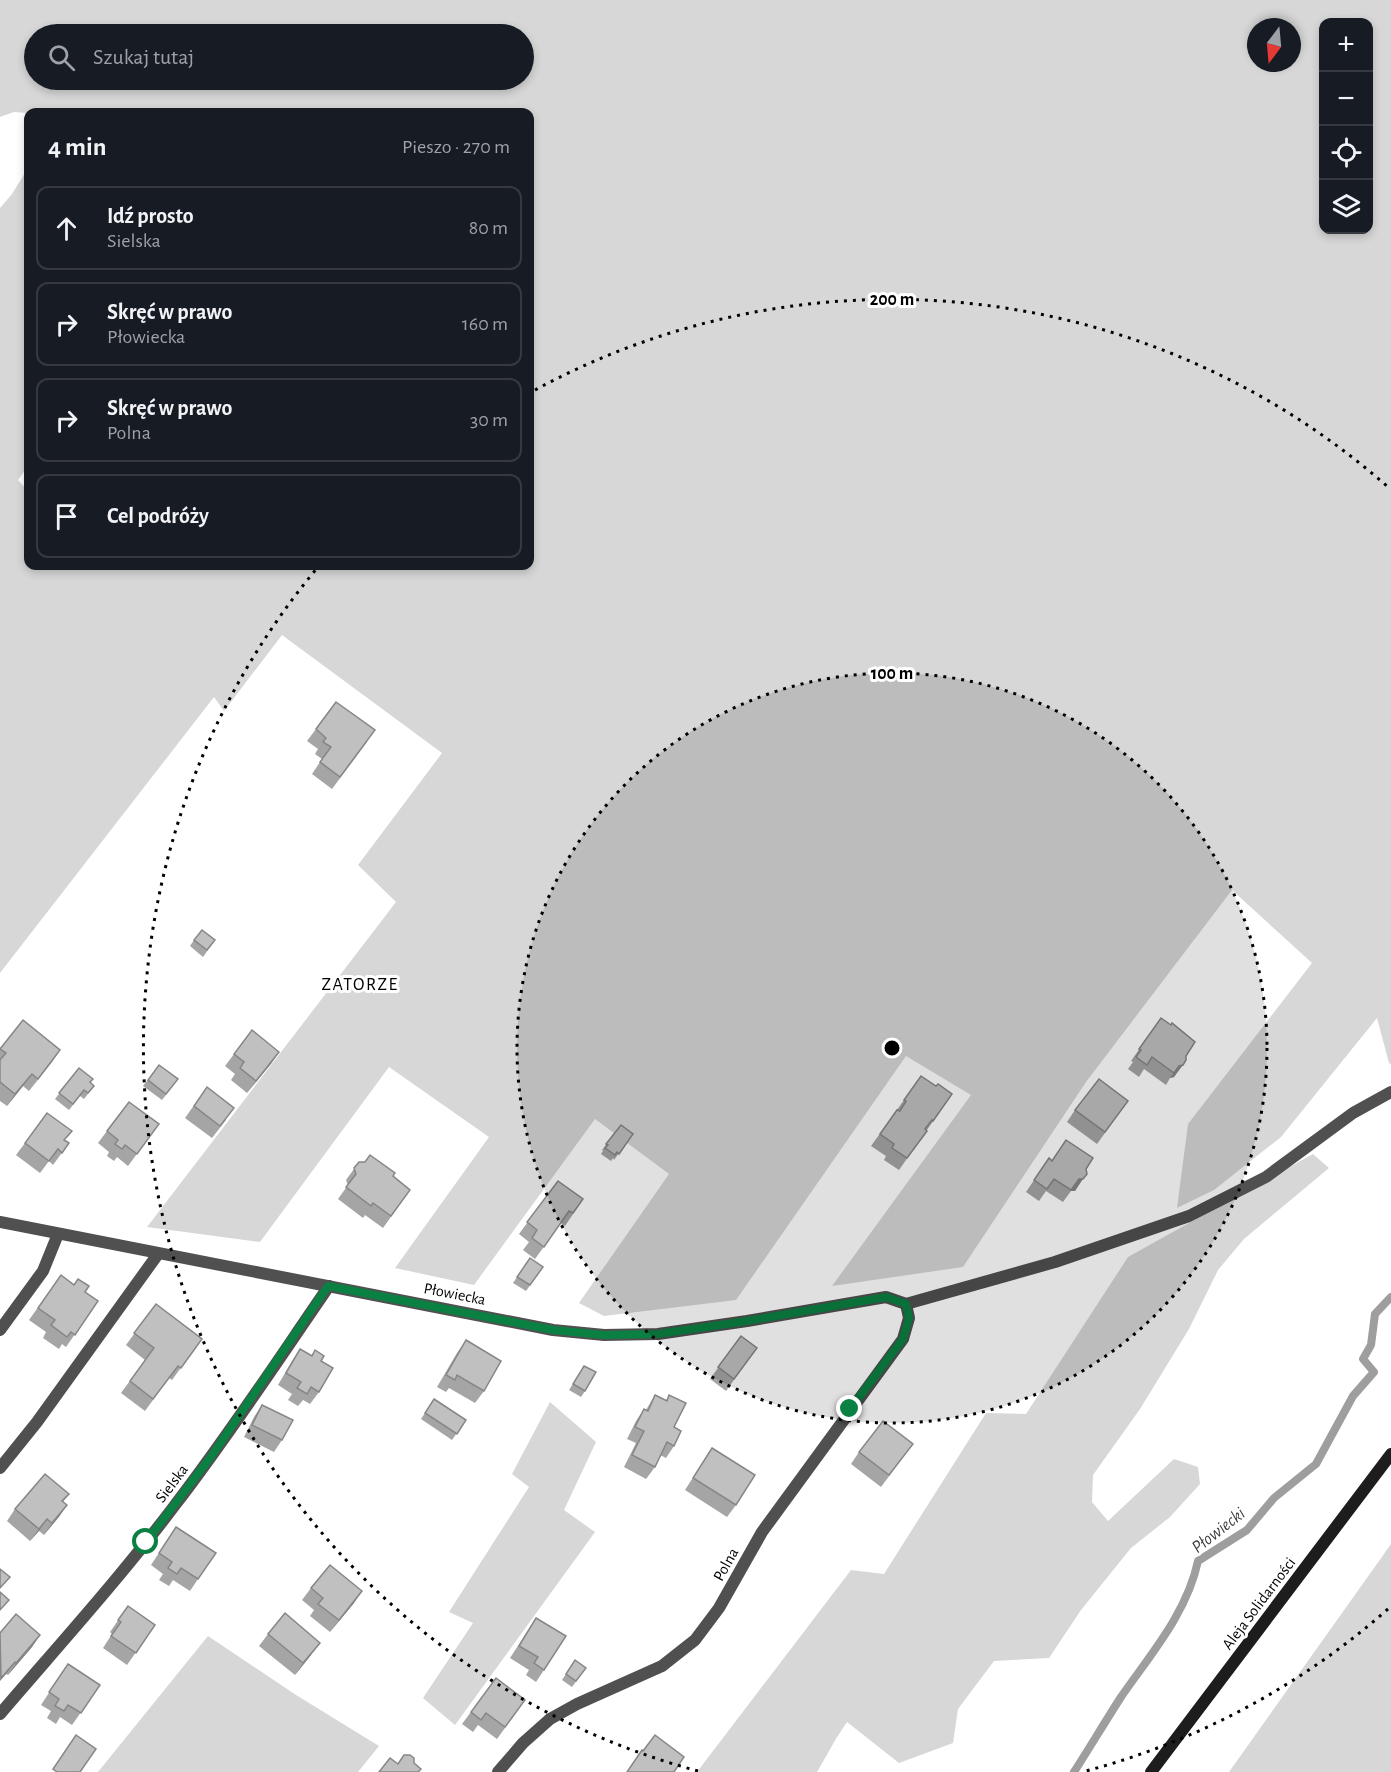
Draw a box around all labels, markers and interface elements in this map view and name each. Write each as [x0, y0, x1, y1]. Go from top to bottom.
north arrow [1247, 18, 1301, 72]
map controls [1319, 18, 1373, 234]
button: + [1319, 18, 1373, 72]
search box [24, 24, 534, 90]
icon: search [45, 41, 78, 74]
text: Szukaj tutaj [93, 46, 194, 68]
button: − [1319, 72, 1373, 126]
button: locate [1319, 126, 1373, 180]
text: 4 min [48, 134, 107, 160]
text: Pieszo · 270 m [402, 137, 510, 157]
button: layers [1319, 180, 1373, 234]
text: Idź prosto [107, 205, 194, 227]
icon: ahead [50, 212, 83, 245]
text: 80 m [469, 218, 508, 238]
text: Sielska [107, 231, 161, 251]
text: 200 m [870, 291, 914, 309]
text: Skręć w prawo [107, 301, 232, 323]
icon: right [50, 308, 83, 341]
text: 160 m [462, 314, 508, 334]
text: Płowiecka [107, 327, 185, 347]
text: Skręć w prawo [107, 397, 232, 419]
icon: right [50, 404, 83, 437]
text: 30 m [470, 410, 508, 430]
text: Polna [107, 423, 151, 443]
icon: arrive [50, 500, 83, 533]
text: Cel podróży [107, 505, 209, 527]
text: 100 m [871, 665, 913, 683]
district label: ZATORZE [321, 976, 399, 994]
centre of rings [882, 1038, 902, 1058]
street label: Płowiecka [423, 1280, 487, 1308]
route end [836, 1395, 862, 1421]
street label: Sielska [152, 1462, 191, 1506]
water label: Płowiecki [1189, 1505, 1249, 1557]
route start [132, 1528, 158, 1554]
street label: Polna [710, 1545, 741, 1584]
street label: Aleja Solidarności [1219, 1555, 1299, 1653]

